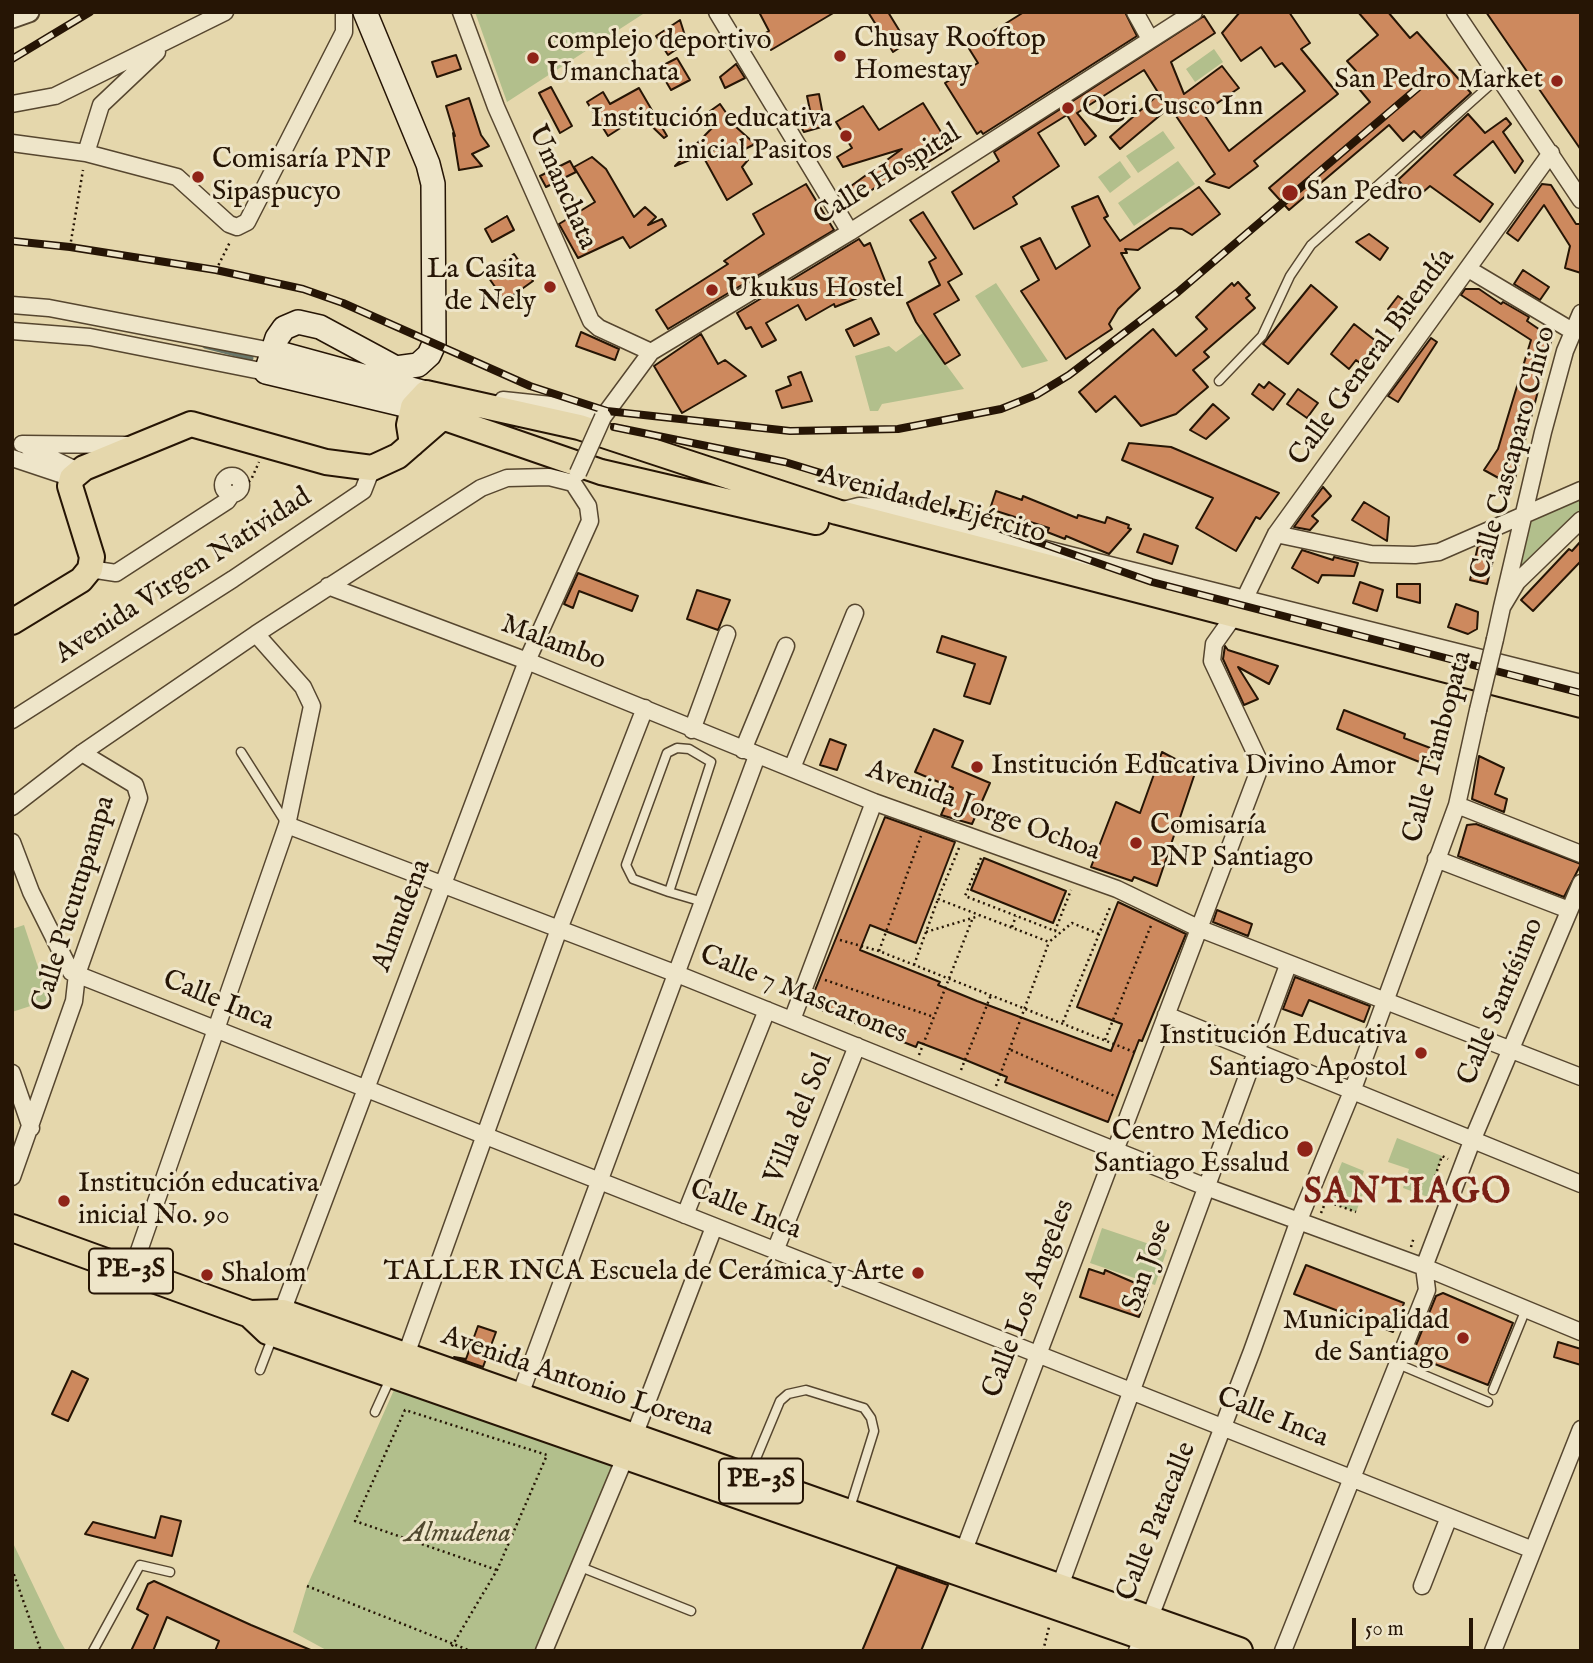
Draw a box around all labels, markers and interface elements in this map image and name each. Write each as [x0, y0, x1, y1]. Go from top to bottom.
place label: Chusay Rooftop Homestay [854, 23, 1046, 89]
place label: complejo deportivo Umanchata [547, 25, 771, 91]
marker: Chusay Rooftop Homestay [832, 48, 848, 64]
marker: complejo deportivo Umanchata [525, 50, 541, 66]
place label: San Pedro Market [1335, 64, 1543, 98]
marker: San Pedro Market [1549, 73, 1565, 89]
place label: Qori Cusco Inn [1082, 91, 1263, 125]
marker: Qori Cusco Inn [1060, 100, 1076, 116]
place label: Institución educativa inicial Pasitos [591, 103, 832, 169]
street label: Calle Hospital [808, 118, 968, 234]
street label: Umanchata [519, 121, 603, 255]
marker: Institución educativa inicial Pasitos [838, 128, 854, 144]
place label: Comisaría PNP Sipaspucyo [212, 144, 391, 210]
marker: Comisaría PNP Sipaspucyo [190, 169, 206, 185]
place label: San Pedro [1306, 176, 1422, 210]
marker: San Pedro [1280, 183, 1300, 203]
street label: Calle General Buendía [1283, 243, 1463, 473]
place label: La Casita de Nely [427, 254, 536, 320]
place label: Ukukus Hostel [726, 273, 903, 307]
marker: La Casita de Nely [542, 279, 558, 295]
marker: Ukukus Hostel [704, 282, 720, 298]
street label: Calle Cascaparo Chico [1465, 323, 1565, 583]
street label: Avenida del Ejército [815, 460, 1049, 552]
street label: Avenida Virgen Natividad [50, 482, 318, 672]
street label: Malambo [496, 609, 610, 679]
street label: Calle Tambopata [1397, 647, 1481, 847]
place label: Institución Educativa Divino Amor [991, 750, 1396, 784]
street label: Avenida Jorge Ochoa [862, 754, 1104, 870]
marker: Institución Educativa Divino Amor [969, 759, 985, 775]
street label: Calle Pucutupampa [26, 792, 124, 1016]
place label: Comisaría PNP Santiago [1150, 810, 1313, 876]
marker: Comisaría PNP Santiago [1128, 835, 1144, 851]
street label: Almudena [366, 855, 440, 977]
street label: Calle Santísimo [1452, 913, 1552, 1091]
street label: Calle 7 Mascarones [694, 939, 912, 1053]
street label: Calle Inca [157, 964, 279, 1040]
place label: Institución Educativa Santiago Apostol [1159, 1020, 1407, 1086]
marker: Institución Educativa Santiago Apostol [1413, 1045, 1429, 1061]
street label: Villa del Sol [759, 1049, 841, 1189]
place label: Centro Medico Santiago Essalud [1094, 1116, 1289, 1182]
marker: Centro Medico Santiago Essalud [1295, 1139, 1315, 1159]
place label: Institución educativa inicial No. 90 [78, 1168, 319, 1234]
street label: Calle Inca [684, 1173, 806, 1249]
district label: SANTIAGO [1305, 1174, 1511, 1216]
marker: Institución educativa inicial No. 90 [56, 1193, 72, 1209]
street label: Calle Los Angeles [977, 1195, 1083, 1403]
street label: San Jose [1117, 1215, 1181, 1317]
road number: PE-3S [89, 1248, 173, 1294]
place label: TALLER INCA Escuela de Cerámica y Arte [384, 1256, 904, 1290]
place label: Shalom [221, 1258, 307, 1292]
marker: TALLER INCA Escuela de Cerámica y Arte [910, 1265, 926, 1281]
marker: Shalom [199, 1267, 215, 1283]
place label: Municipalidad de Santiago [1282, 1305, 1449, 1371]
street label: Avenida Antonio Lorena [436, 1321, 718, 1445]
marker: Municipalidad de Santiago [1455, 1330, 1471, 1346]
street label: Calle Inca [1211, 1381, 1333, 1457]
street label: Calle Patacalle [1111, 1438, 1205, 1606]
road number: PE-3S [719, 1458, 803, 1504]
park label: Almudena [405, 1518, 511, 1552]
scale bar [1355, 1604, 1476, 1648]
text: 50 m [1365, 1616, 1404, 1643]

